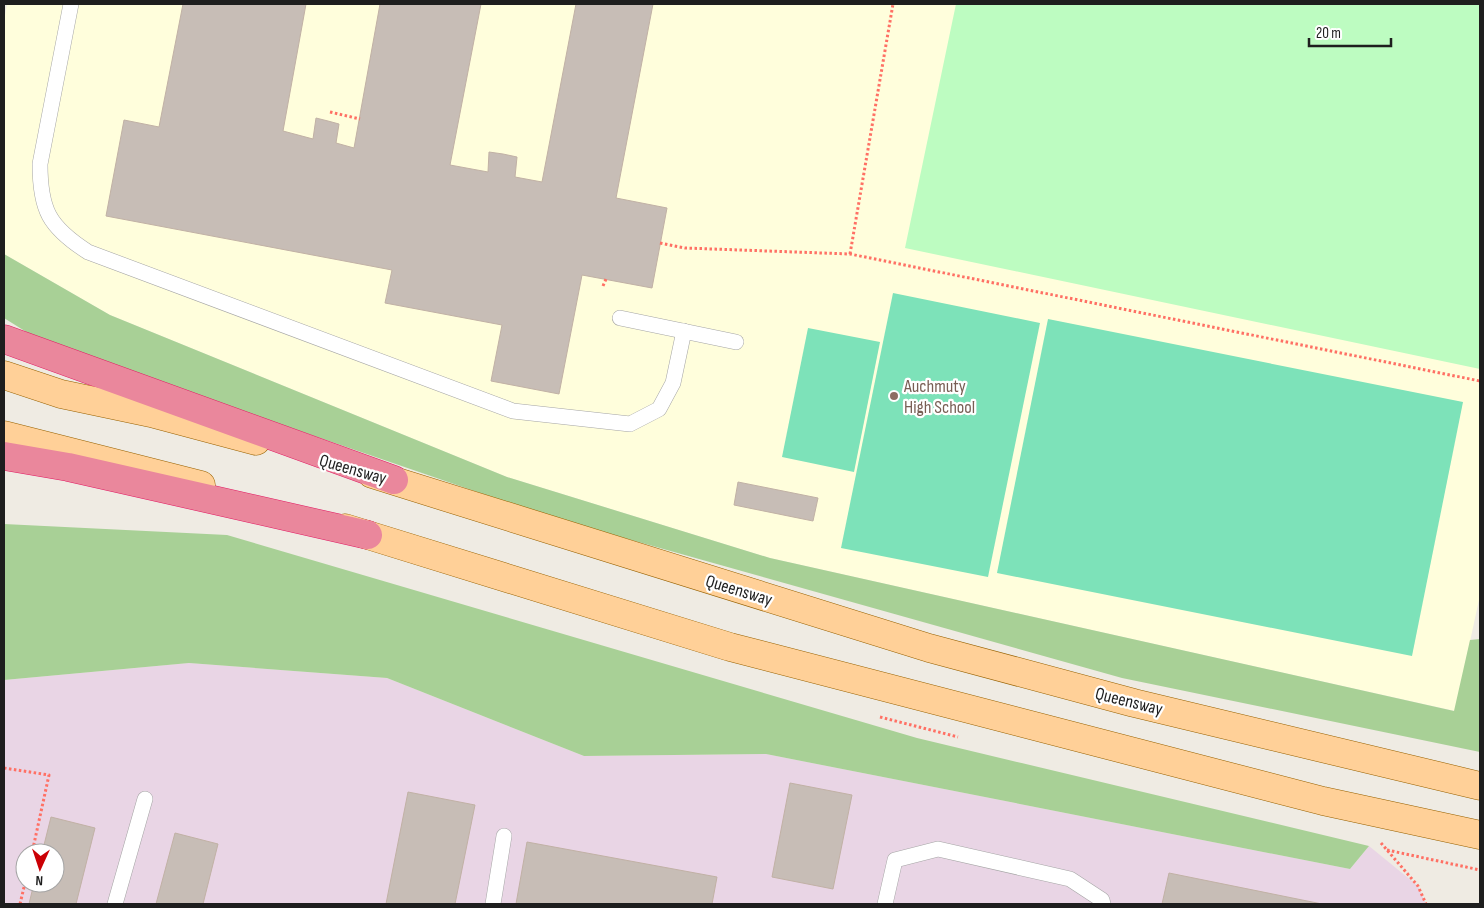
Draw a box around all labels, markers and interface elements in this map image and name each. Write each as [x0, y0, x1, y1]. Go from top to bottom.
scale bar [1309, 15, 1392, 47]
text: 20 m [1316, 24, 1341, 43]
place label: Auchmuty High School [903, 376, 975, 418]
marker: Auchmuty High School [888, 390, 900, 402]
street label: Queensway [317, 450, 389, 489]
street label: Queensway [703, 570, 775, 611]
street label: Queensway [1093, 683, 1165, 720]
north arrow [15, 843, 65, 893]
text: N [35, 872, 44, 889]

